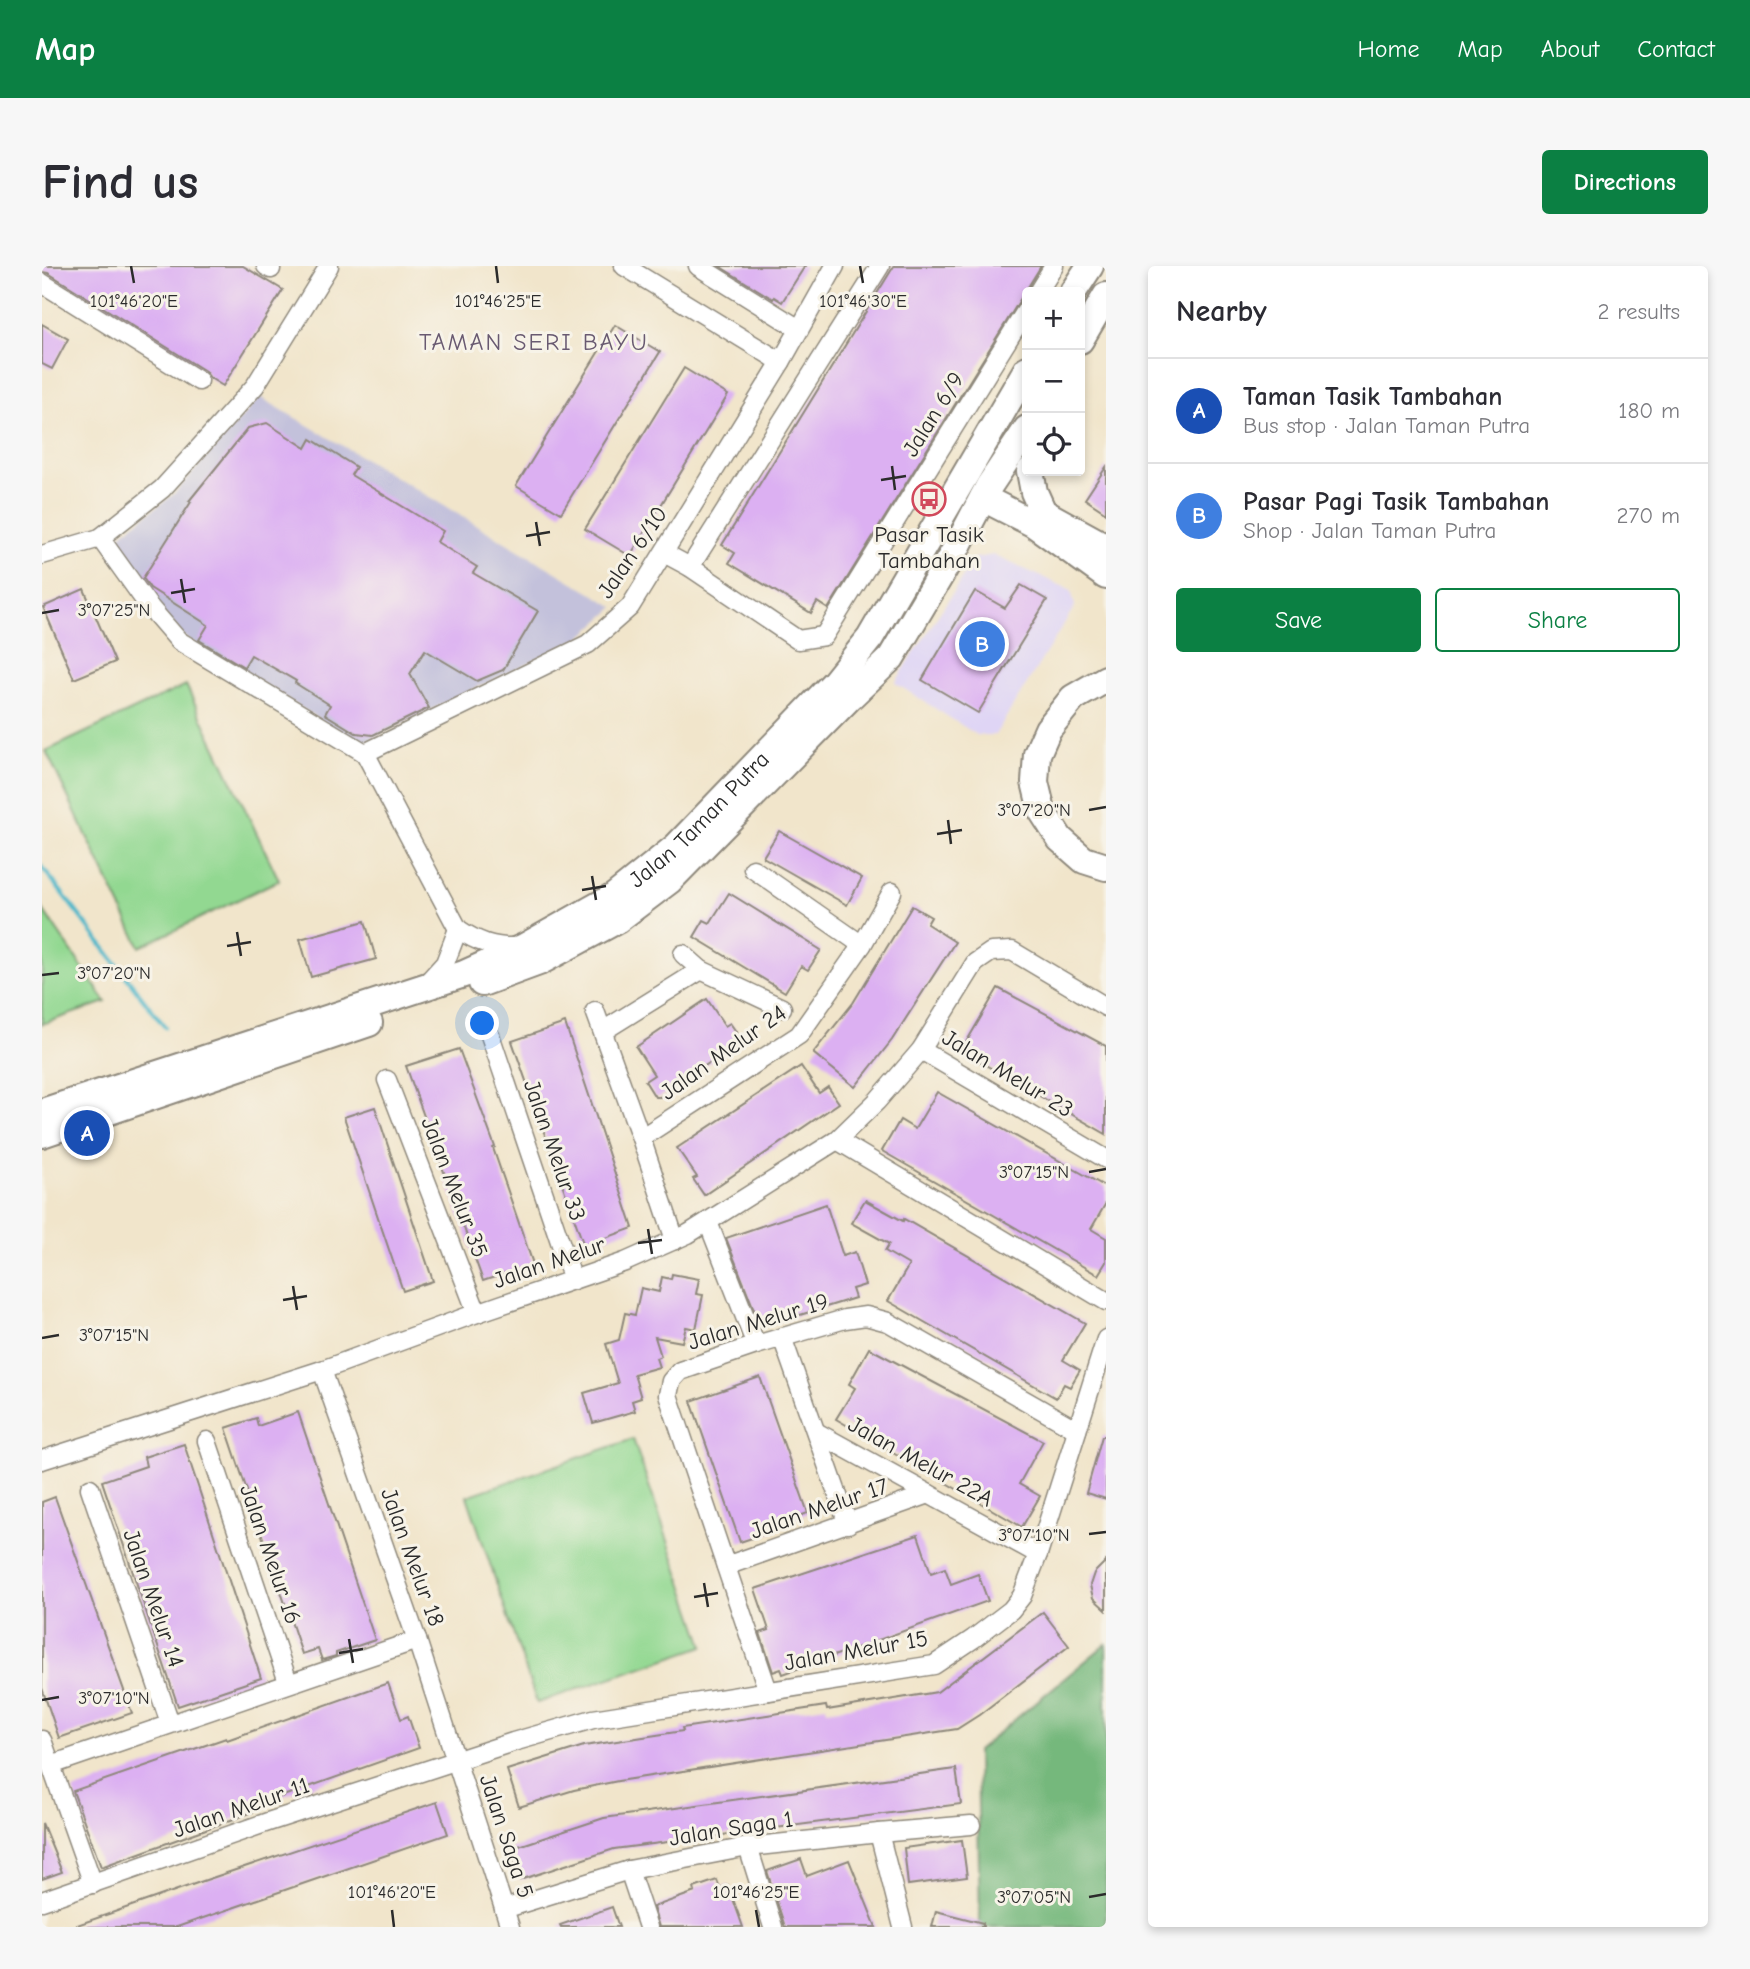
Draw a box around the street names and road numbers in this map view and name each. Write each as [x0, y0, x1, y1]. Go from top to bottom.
street label: Jalan 6/9 [897, 367, 970, 461]
street label: Jalan 6/10 [592, 501, 673, 603]
street label: Jalan Taman Putra [624, 746, 775, 893]
street label: Jalan Melur 24 [655, 999, 791, 1106]
street label: Jalan Melur 23 [937, 1024, 1078, 1123]
street label: Jalan Melur 33 [518, 1076, 591, 1224]
street label: Jalan Melur 35 [415, 1113, 494, 1261]
street label: Jalan Melur [490, 1230, 609, 1294]
street label: Jalan Melur 19 [685, 1287, 832, 1356]
street label: Jalan Melur 22A [844, 1410, 998, 1512]
street label: Jalan Melur 17 [747, 1472, 892, 1545]
street label: Jalan Melur 16 [234, 1481, 307, 1627]
street label: Jalan Melur 18 [375, 1484, 450, 1630]
street label: Jalan Melur 14 [117, 1526, 190, 1671]
street label: Jalan Melur 15 [782, 1625, 930, 1676]
street label: Jalan Saga 5 [474, 1771, 539, 1901]
street label: Jalan Melur 11 [169, 1772, 313, 1843]
street label: Jalan Saga 1 [667, 1805, 795, 1852]

